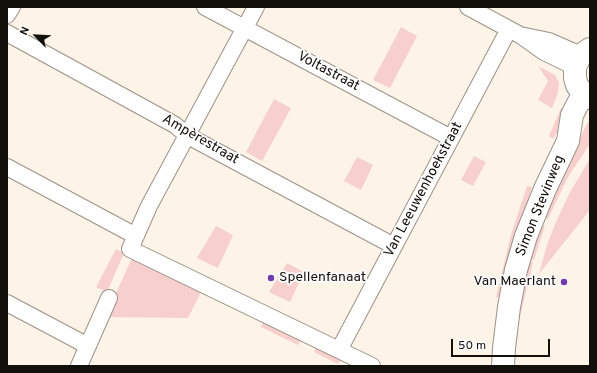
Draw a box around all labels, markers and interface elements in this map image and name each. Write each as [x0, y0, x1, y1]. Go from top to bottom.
north arrow [16, 16, 56, 56]
text: N [17, 25, 33, 38]
street label: Voltastraat [294, 49, 362, 95]
street label: Ampèrestraat [159, 111, 241, 169]
street label: Van Leeuwenhoekstraat [381, 120, 467, 260]
street label: Simon Stevinweg [513, 153, 569, 259]
place label: Spellenfanaat [279, 270, 366, 286]
marker: Spellenfanaat [266, 273, 276, 283]
place label: Van Maerlant [473, 274, 556, 290]
marker: Van Maerlant [559, 277, 569, 287]
scale bar [453, 331, 552, 357]
text: 50 m [458, 338, 486, 354]

